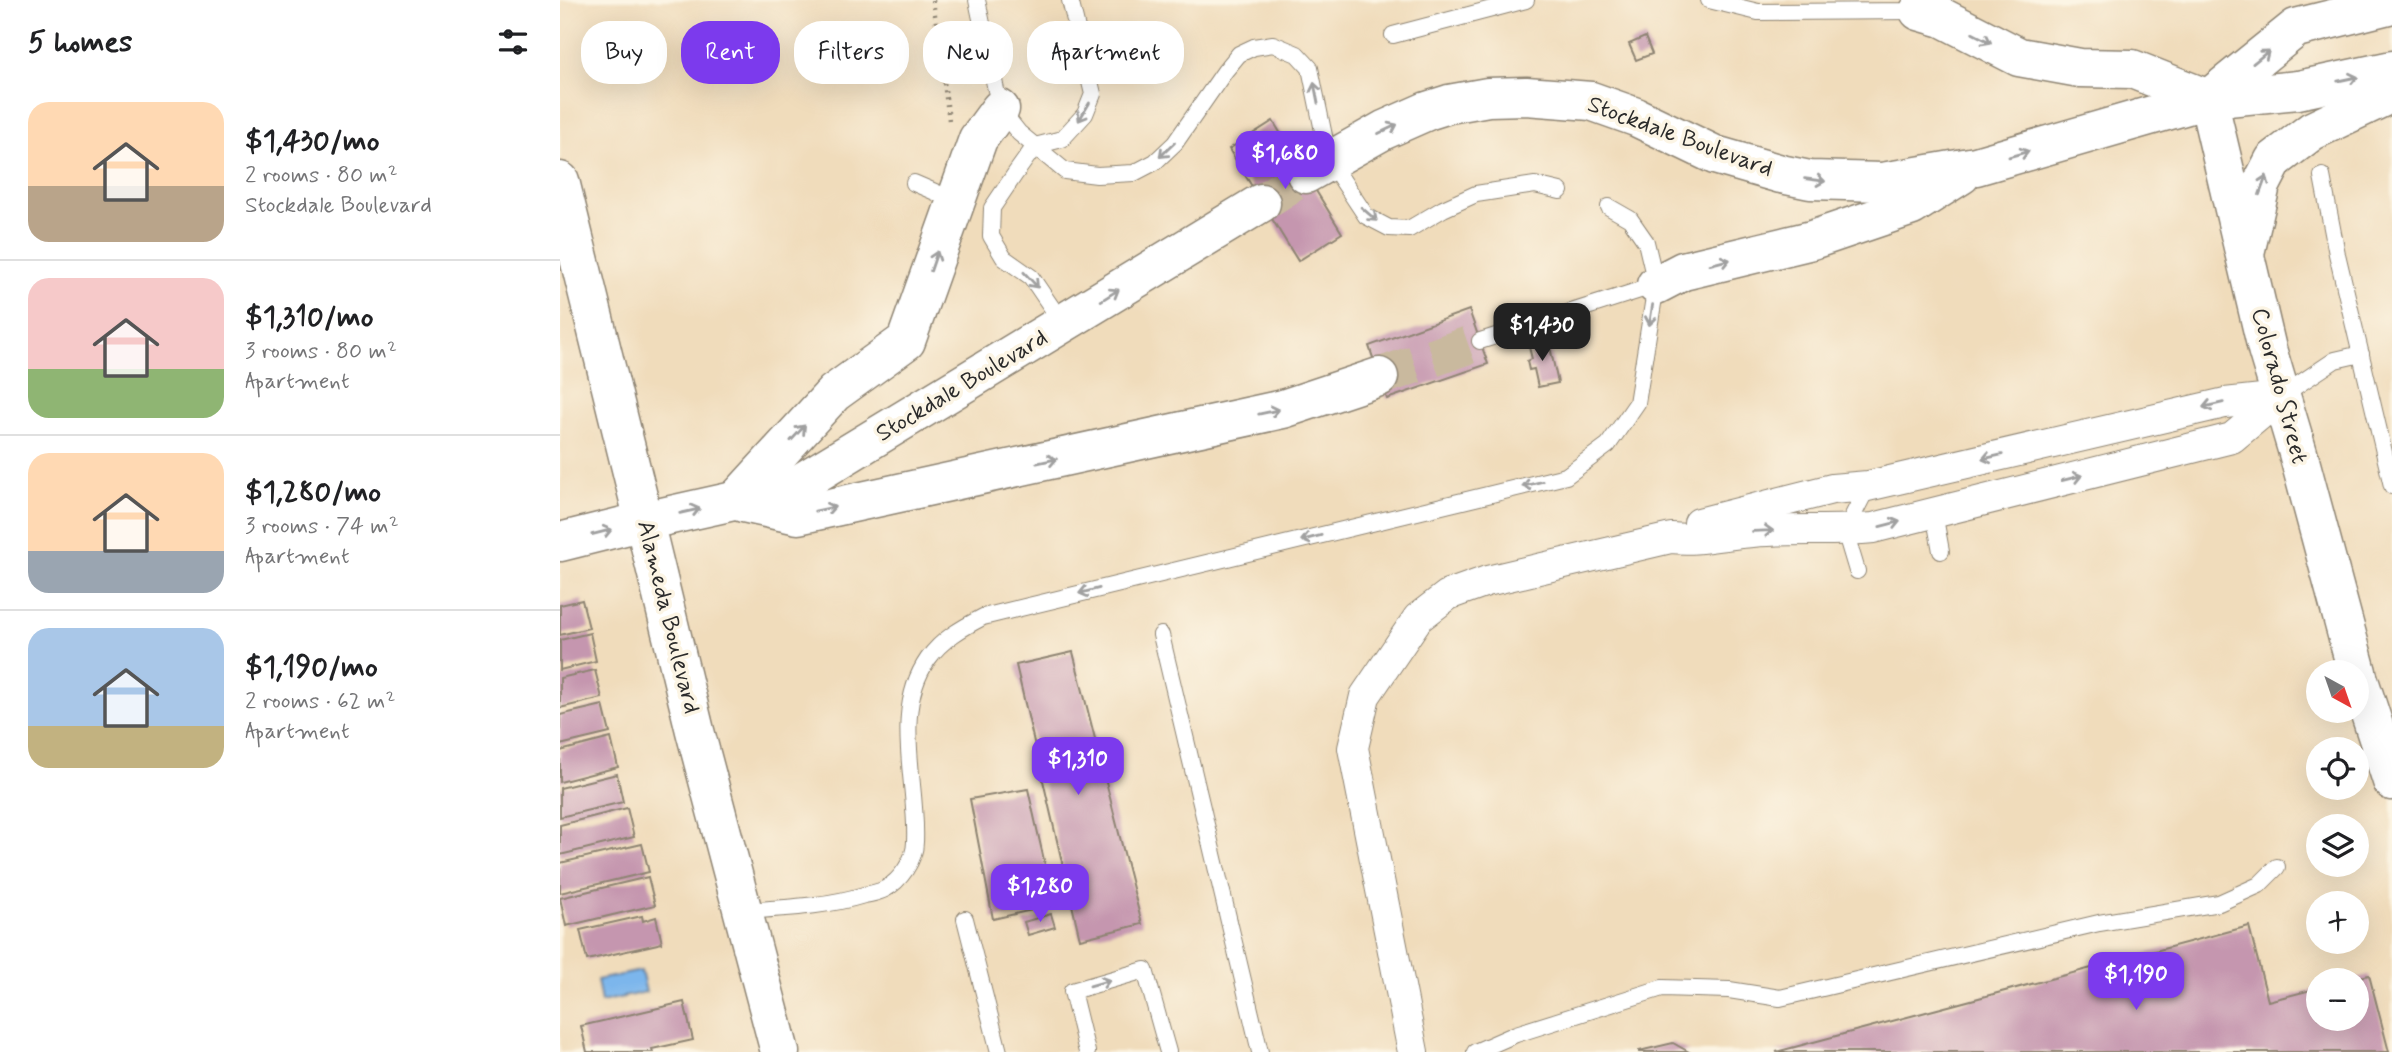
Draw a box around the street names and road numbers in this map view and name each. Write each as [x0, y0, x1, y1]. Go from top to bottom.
street label: Stockdale Boulevard [1583, 89, 1777, 185]
street label: Colorado Street [2243, 305, 2315, 467]
street label: Stockdale Boulevard [870, 322, 1054, 450]
street label: Alameda Boulevard [629, 517, 707, 717]

